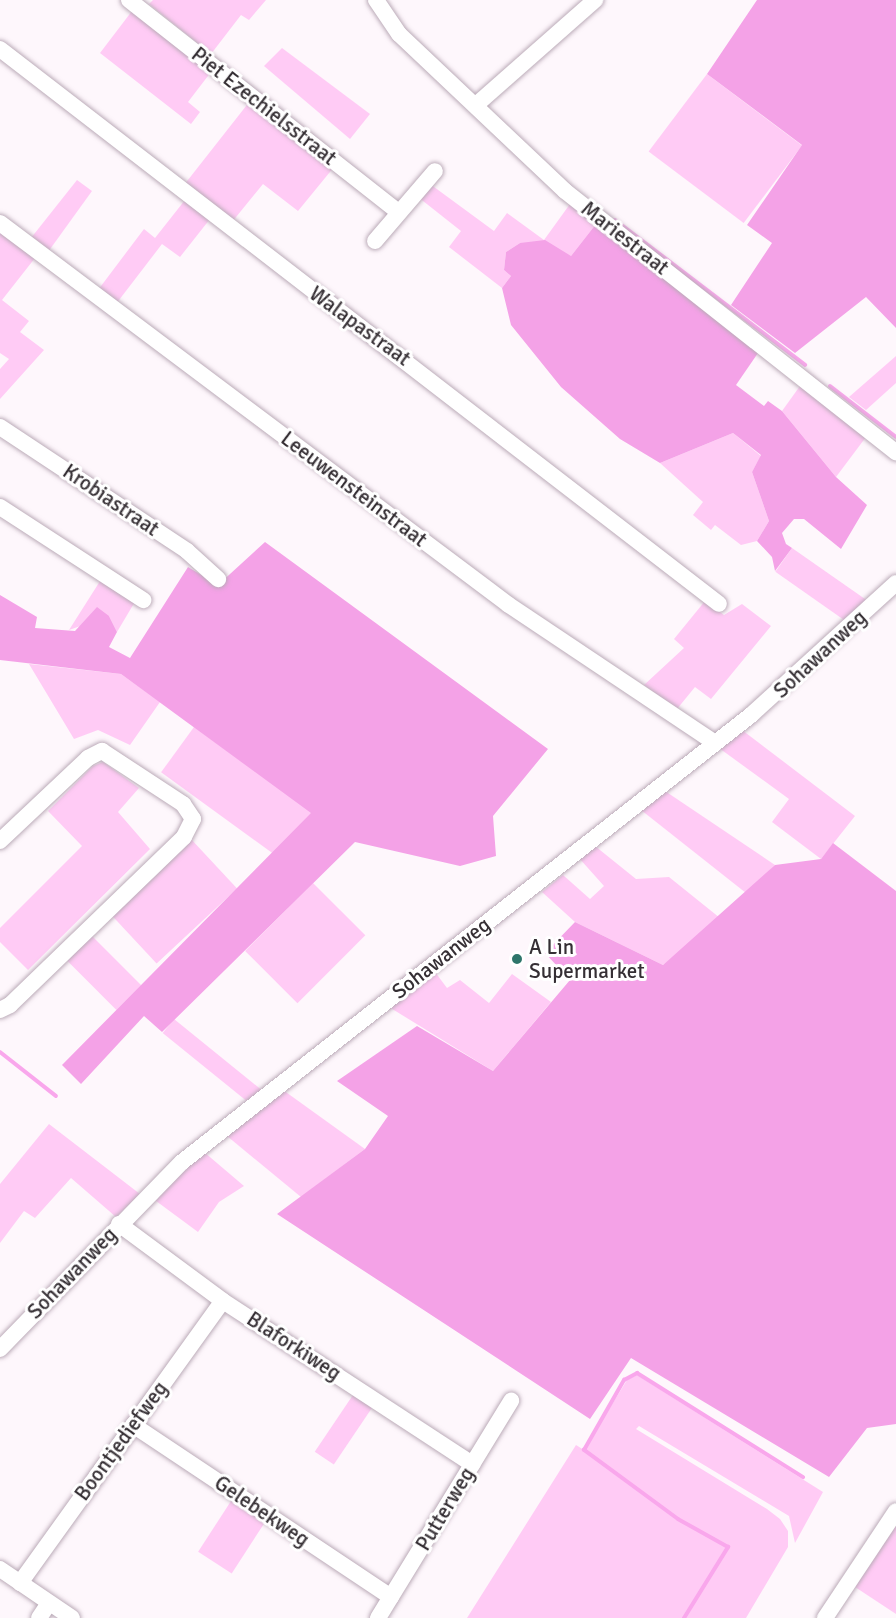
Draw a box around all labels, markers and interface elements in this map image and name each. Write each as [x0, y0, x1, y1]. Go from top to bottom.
street label: Piet Ezechielsstraat [187, 42, 341, 170]
street label: Mariestraat [576, 196, 674, 280]
street label: Walapastraat [305, 281, 415, 371]
street label: Leeuwensteinstraat [276, 426, 432, 552]
street label: Krobiastraat [58, 459, 164, 541]
street label: Sohawanweg [768, 605, 872, 703]
street label: Sohawanweg [387, 912, 495, 1004]
place label: A Lin Supermarket [529, 934, 645, 984]
marker: A Lin Supermarket [510, 952, 524, 966]
street label: Sohawanweg [22, 1222, 122, 1324]
street label: Blaforkiweg [242, 1306, 346, 1386]
street label: Boontjediefweg [69, 1376, 173, 1506]
street label: Putterweg [410, 1463, 480, 1555]
street label: Gelebekweg [210, 1470, 314, 1552]

